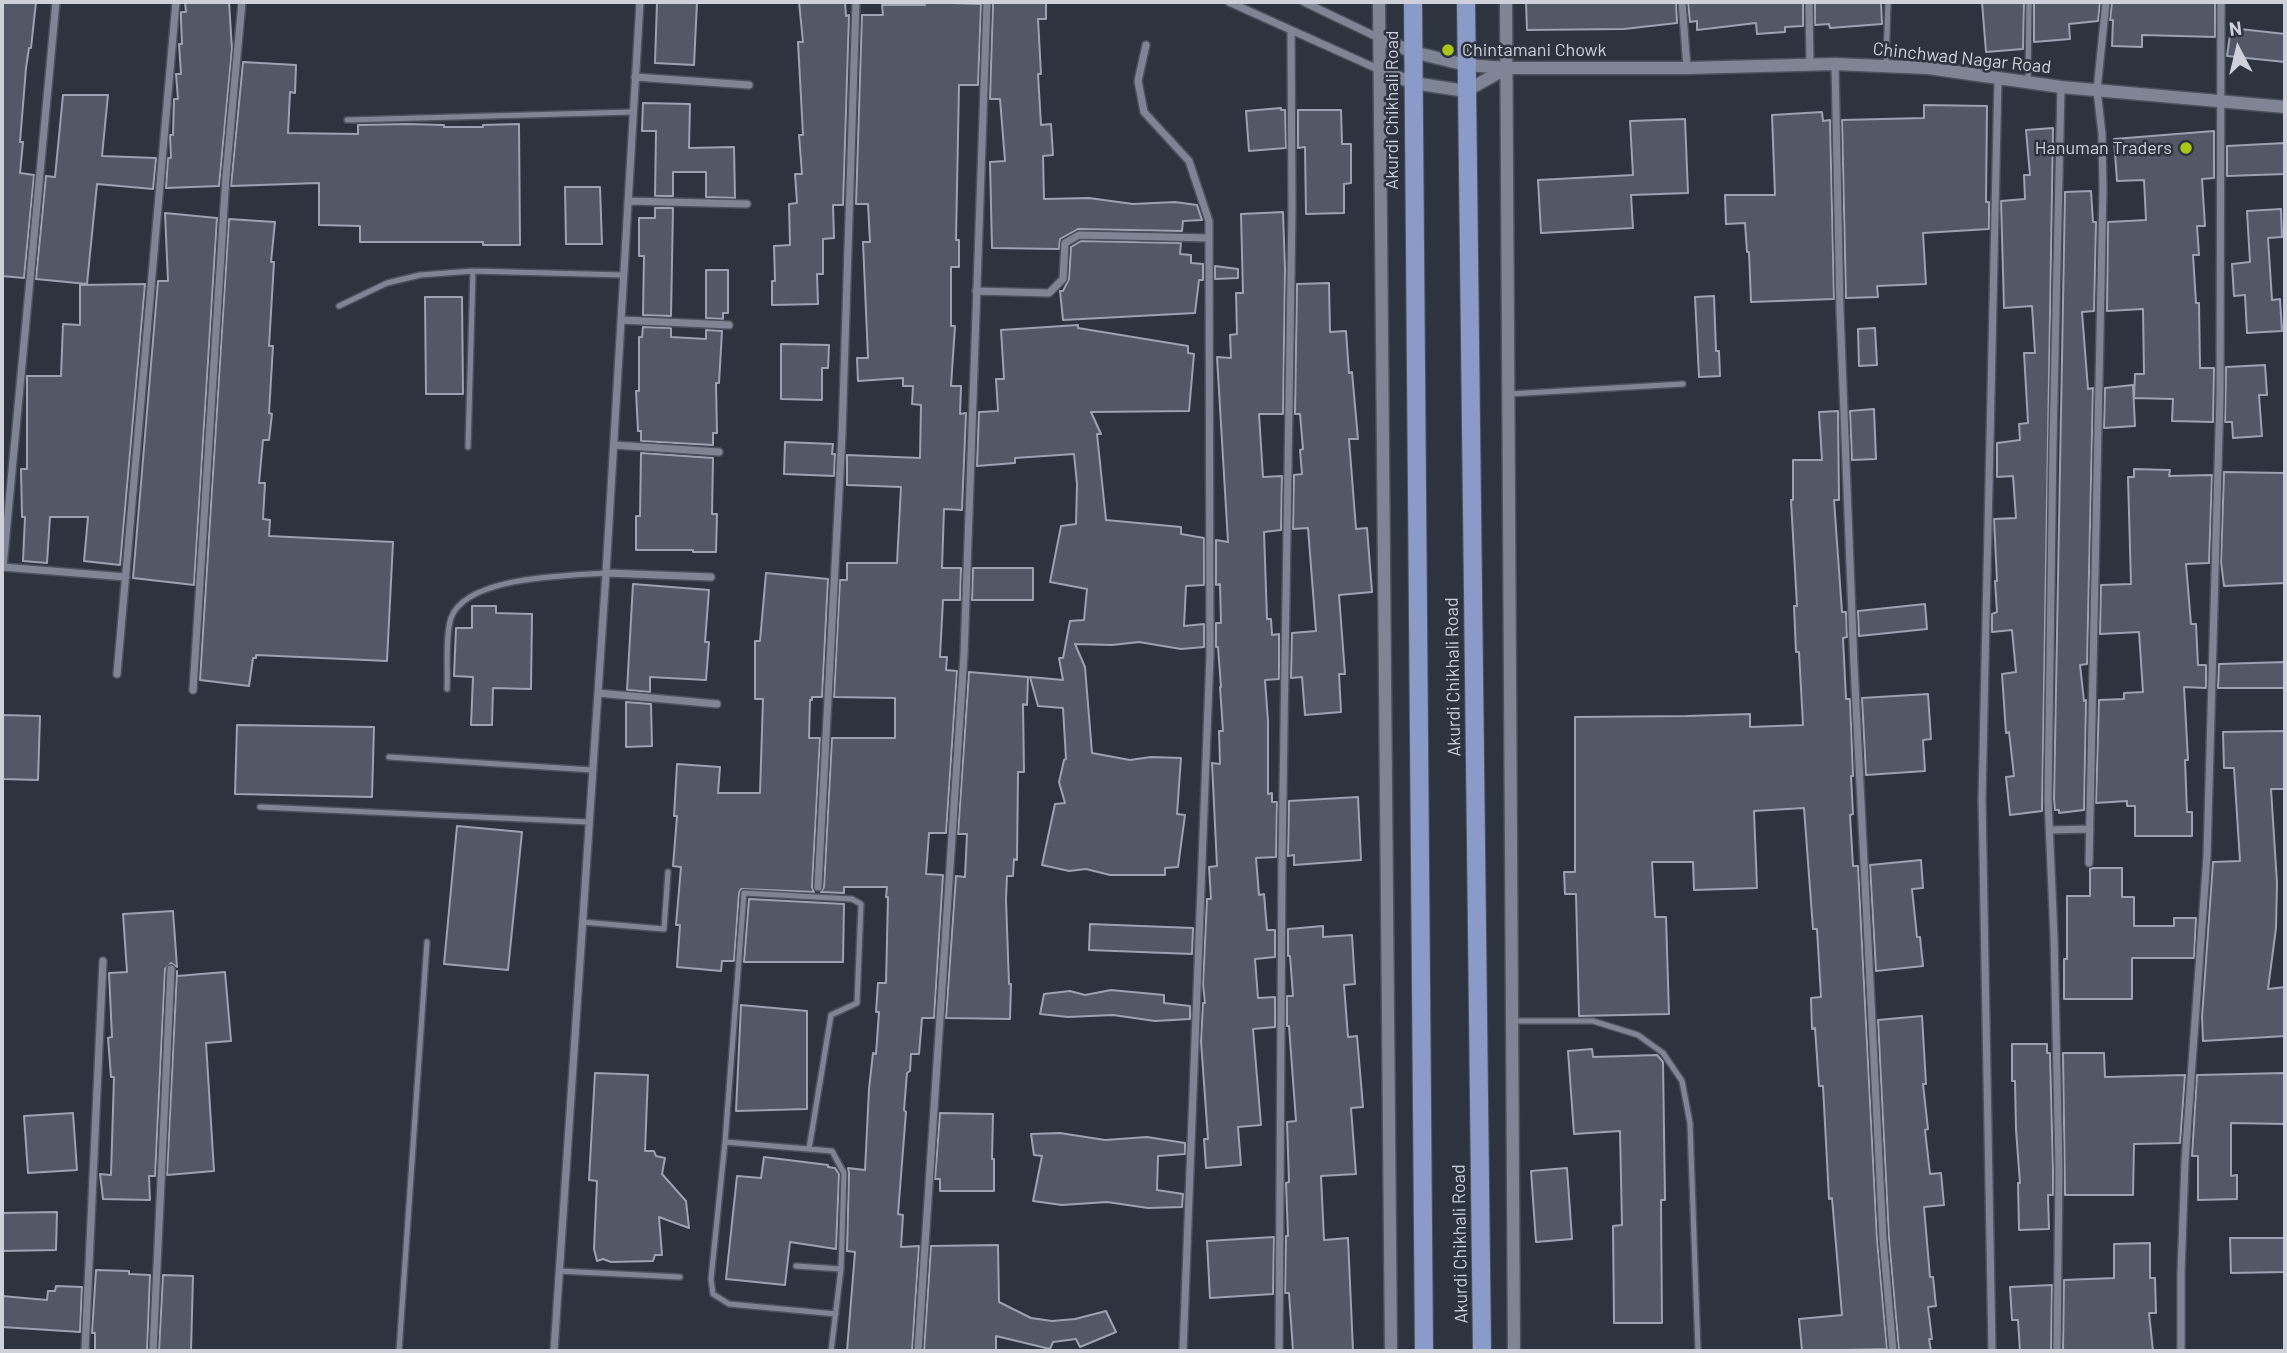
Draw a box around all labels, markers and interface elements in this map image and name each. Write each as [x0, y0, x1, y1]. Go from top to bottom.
north arrow [2203, 14, 2273, 84]
text: N [2228, 15, 2243, 40]
street label: Akurdi Chikhali Road [1381, 30, 1403, 190]
street label: Chinchwad Nagar Road [1872, 38, 2052, 78]
place label: Chintamani Chowk [1462, 39, 1607, 61]
marker: Chintamani Chowk [1440, 42, 1456, 58]
place label: Hanuman Traders [2035, 137, 2172, 159]
marker: Hanuman Traders [2178, 140, 2194, 156]
street label: Akurdi Chikhali Road [1441, 597, 1465, 757]
street label: Akurdi Chikhali Road [1448, 1164, 1472, 1324]

